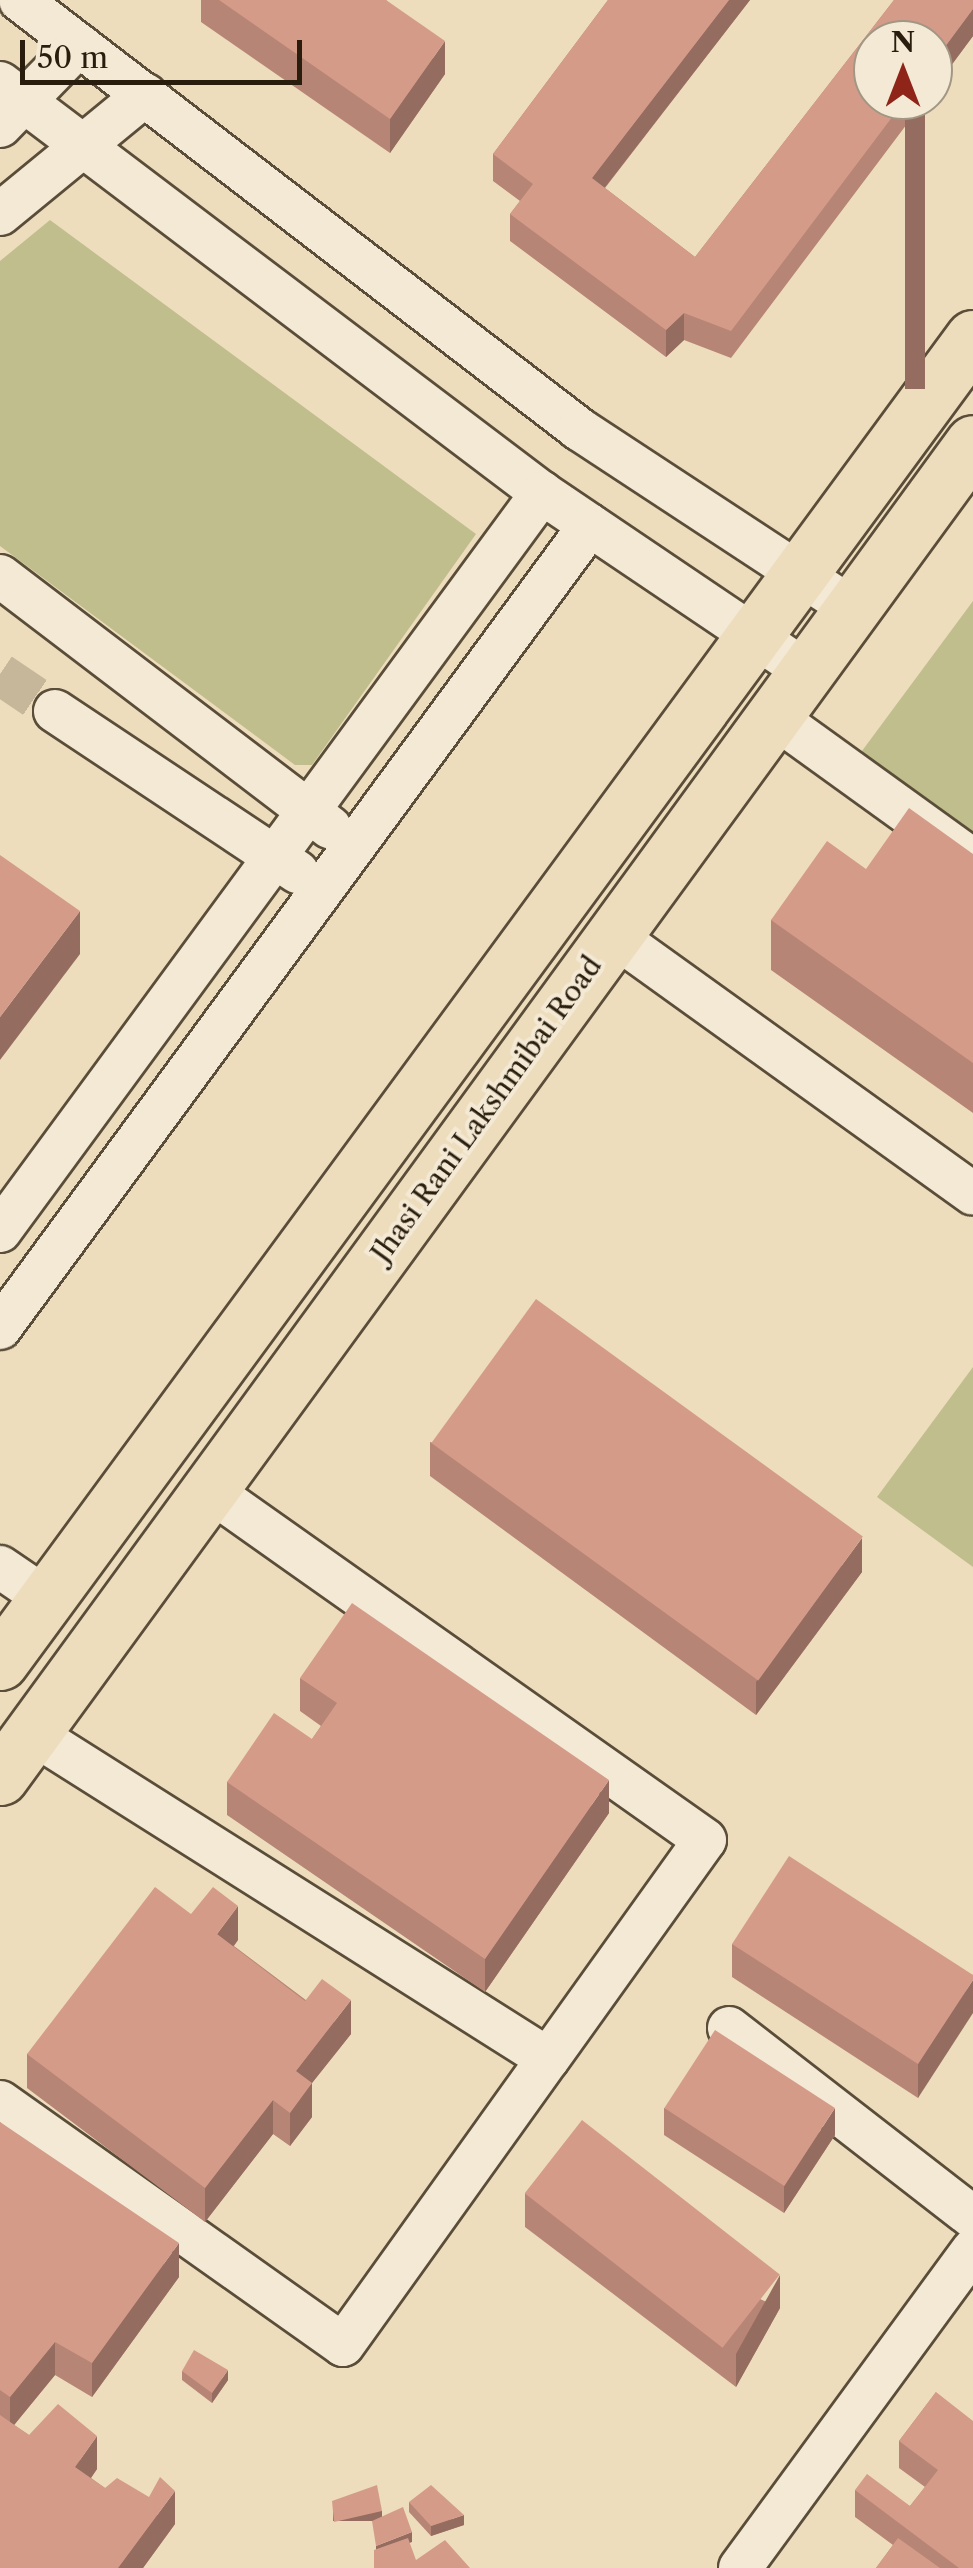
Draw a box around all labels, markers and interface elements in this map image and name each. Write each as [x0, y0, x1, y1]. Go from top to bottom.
scale bar [25, 20, 308, 82]
north arrow [853, 20, 953, 120]
text: N [891, 25, 915, 59]
text: 50 m [37, 39, 108, 76]
street label: Jhasi Rani Lakshmibai Road [364, 949, 608, 1269]

